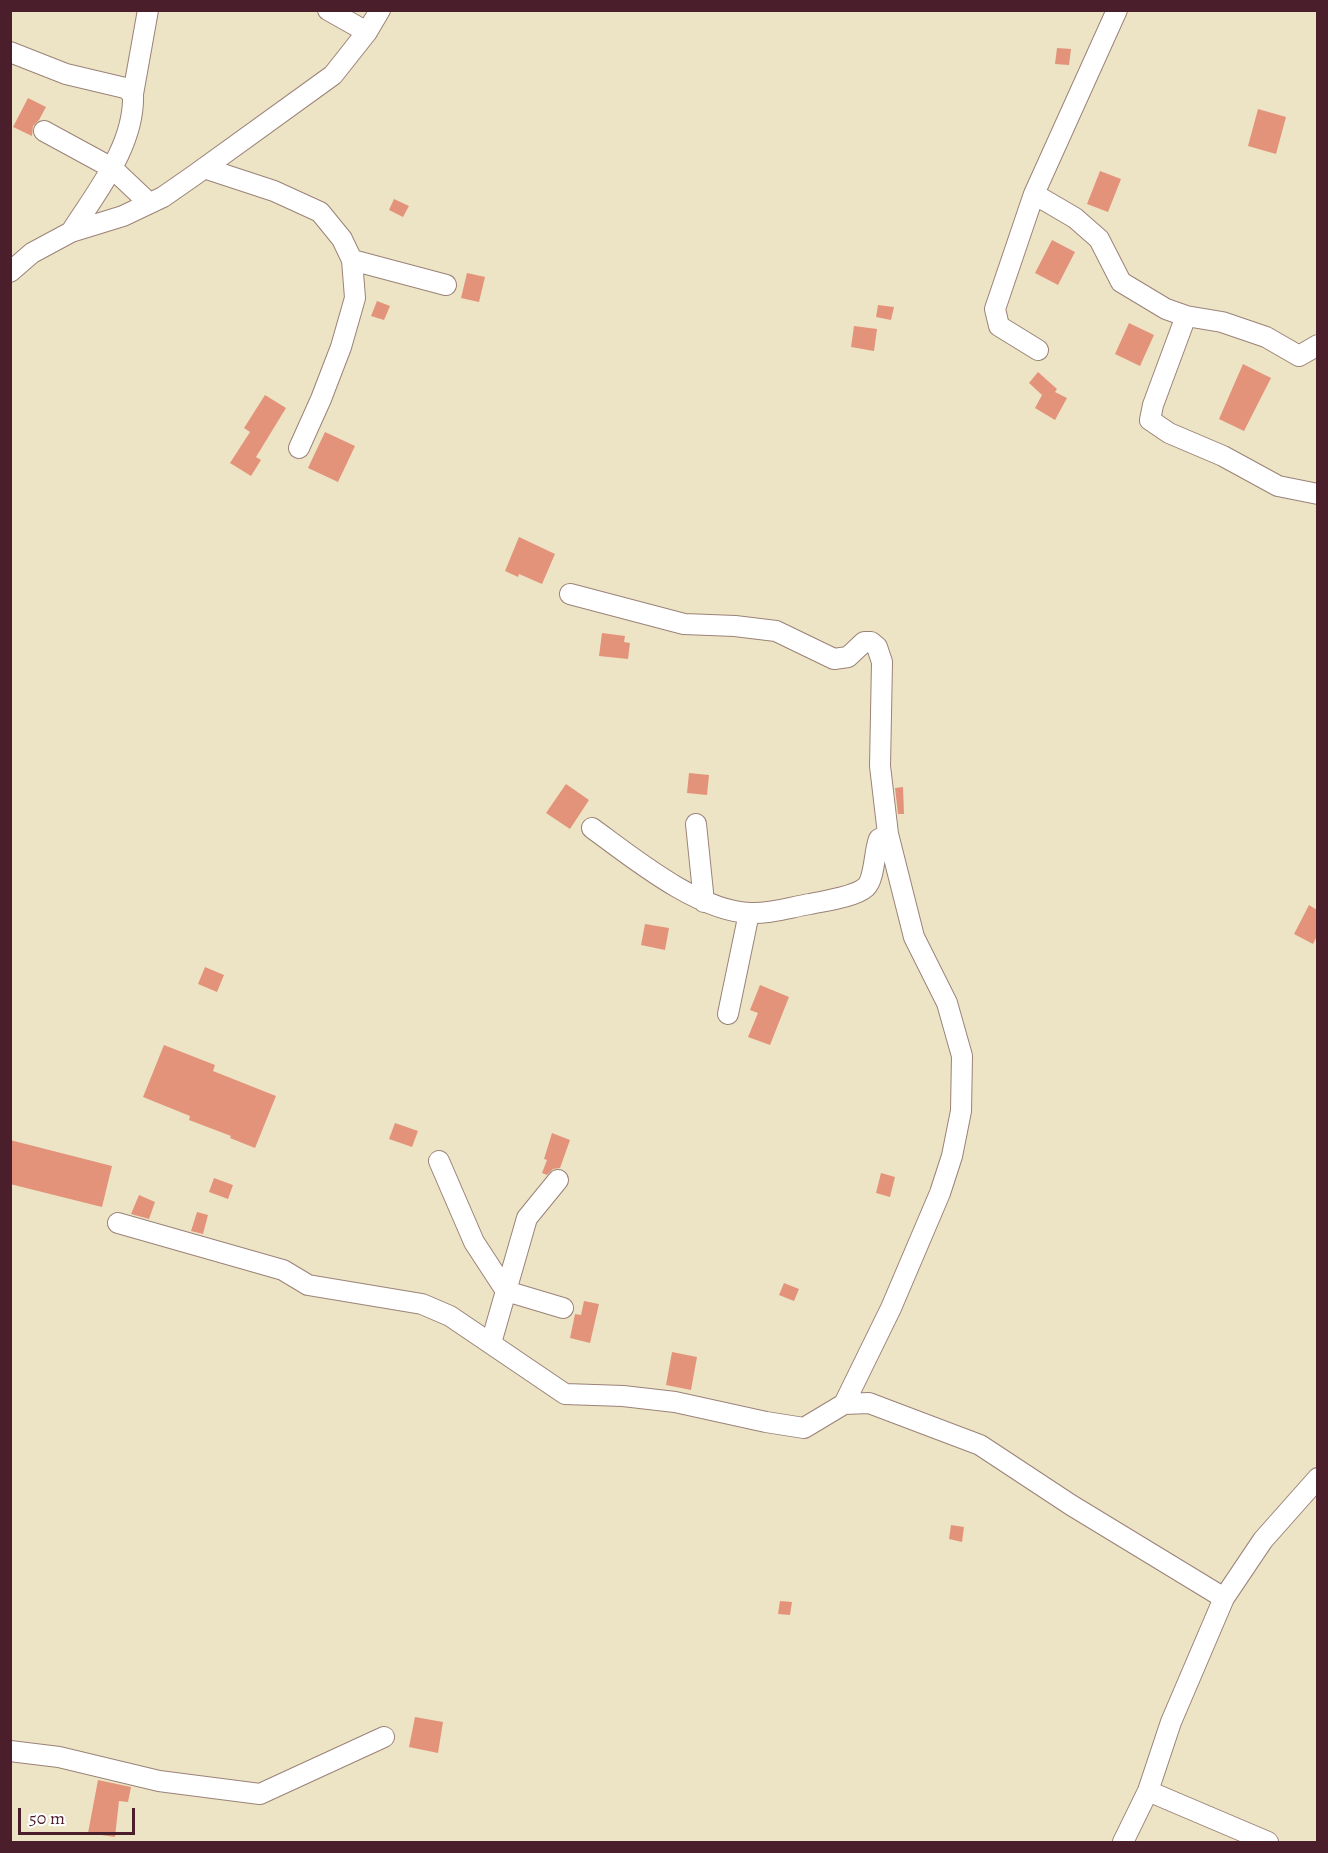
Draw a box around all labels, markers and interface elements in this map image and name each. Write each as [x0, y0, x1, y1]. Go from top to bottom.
scale bar [21, 1796, 138, 1834]
text: 50 m [29, 1806, 65, 1830]

